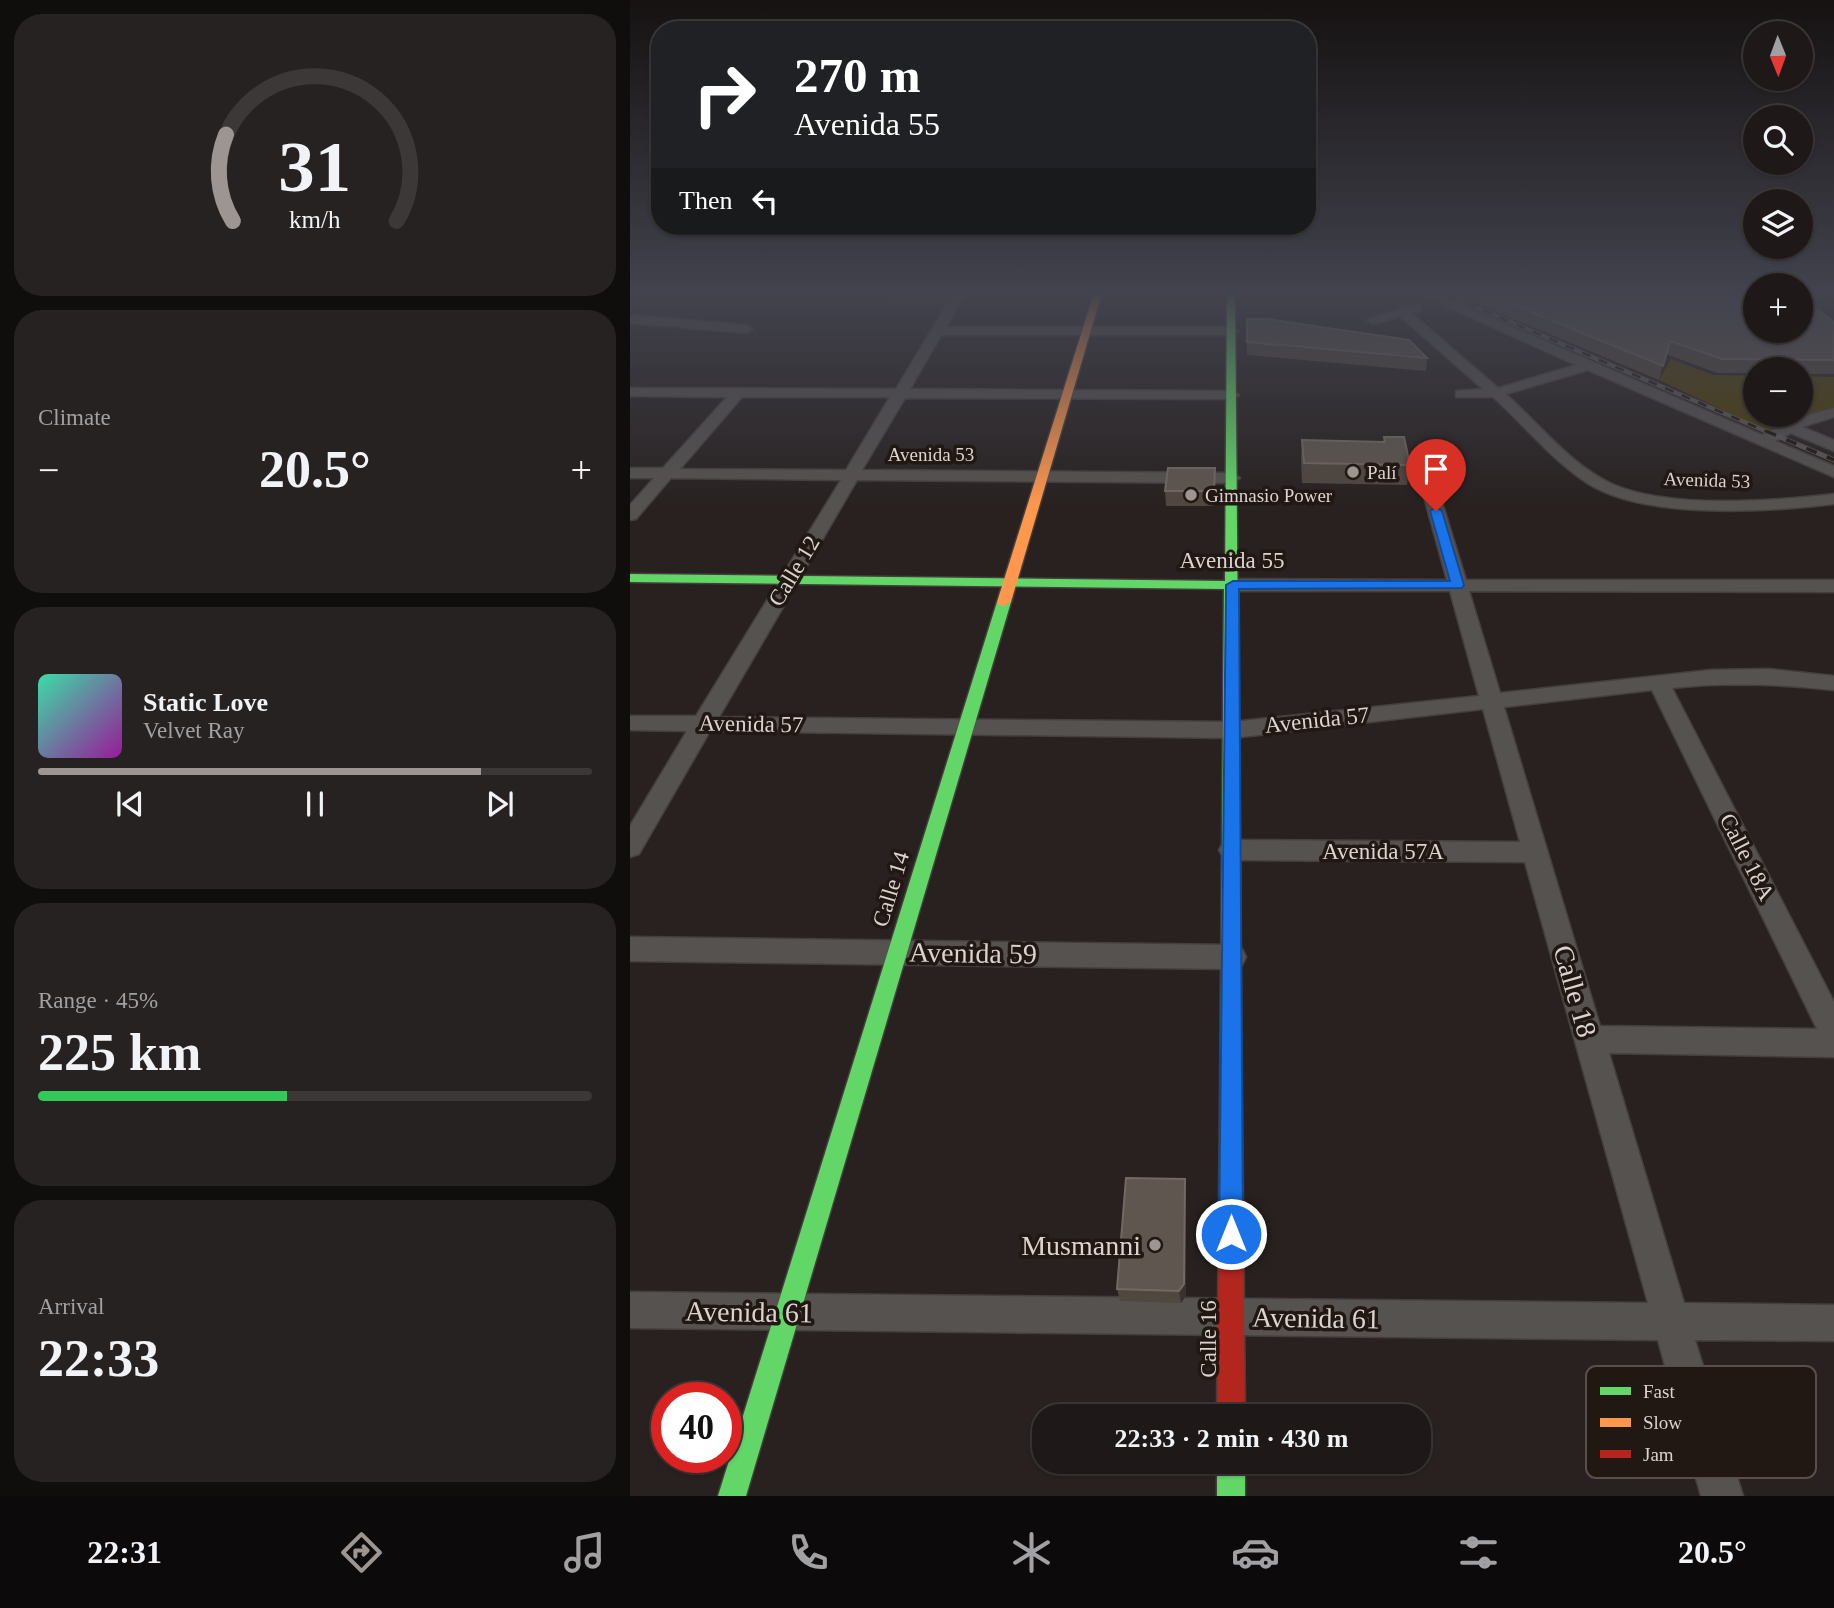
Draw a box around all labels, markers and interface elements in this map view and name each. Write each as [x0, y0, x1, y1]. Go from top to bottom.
north arrow [1743, 21, 1813, 91]
map controls [1743, 21, 1813, 427]
text: 270 m [794, 48, 921, 103]
icon: right [679, 49, 770, 140]
button: search [1743, 105, 1813, 175]
text: Avenida 55 [794, 106, 940, 142]
text: 31 [279, 127, 351, 208]
icon: left [746, 182, 784, 220]
text: Then [679, 186, 732, 215]
button: layers [1743, 189, 1813, 259]
text: km/h [289, 206, 341, 233]
button: + [1743, 273, 1813, 343]
button: − [1743, 357, 1813, 427]
text: Climate [38, 405, 111, 430]
pin [1406, 439, 1466, 511]
text: 20.5° [259, 441, 371, 498]
street label: Avenida 53 [888, 444, 974, 465]
text: − [38, 449, 59, 491]
text: + [571, 449, 592, 491]
icon: arrive [1417, 450, 1455, 488]
place label: Palí [1367, 462, 1397, 483]
marker: Palí [1345, 464, 1361, 480]
street label: Avenida 53 [1663, 468, 1751, 492]
place label: Gimnasio Power [1205, 485, 1333, 506]
marker: Gimnasio Power [1183, 487, 1199, 503]
street label: Calle 12 [763, 531, 825, 611]
street label: Avenida 55 [1180, 548, 1284, 573]
text: Static Love [143, 688, 268, 717]
street label: Avenida 57 [1263, 702, 1371, 738]
street label: Avenida 57 [698, 711, 804, 737]
text: Velvet Ray [143, 718, 245, 743]
icon: previous [111, 785, 149, 823]
icon: pause [296, 785, 334, 823]
icon: next [481, 785, 519, 823]
street label: Calle 18A [1715, 809, 1780, 905]
street label: Avenida 57A [1322, 839, 1444, 864]
street label: Calle 14 [868, 848, 914, 930]
street label: Avenida 59 [909, 936, 1037, 970]
street label: Calle 18 [1547, 942, 1603, 1040]
text: Range · 45% [38, 988, 158, 1013]
text: 225 km [38, 1024, 201, 1081]
position arrow [1194, 1197, 1268, 1271]
place label: Musmanni [1021, 1230, 1141, 1261]
marker: Musmanni [1147, 1237, 1163, 1253]
text: Arrival [38, 1294, 104, 1319]
street label: Avenida 61 [685, 1295, 813, 1329]
street label: Calle 16 [1196, 1300, 1221, 1378]
street label: Avenida 61 [1252, 1301, 1380, 1335]
text: 22:33 [38, 1330, 159, 1387]
legend [1586, 1366, 1816, 1478]
text: Fast [1643, 1381, 1675, 1402]
speed limit sign: 40 [651, 1382, 742, 1473]
text: Slow [1643, 1412, 1682, 1433]
text: 22:33 · 2 min · 430 m [1115, 1424, 1349, 1453]
text: Jam [1643, 1444, 1674, 1465]
icon: directions [337, 1528, 386, 1577]
icon: music [560, 1528, 609, 1577]
icon: phone [784, 1528, 833, 1577]
icon: climate [1007, 1528, 1056, 1577]
icon: car [1231, 1528, 1280, 1577]
icon: filters [1454, 1528, 1503, 1577]
text: 22:31 [87, 1534, 162, 1570]
text: 20.5° [1678, 1534, 1747, 1570]

